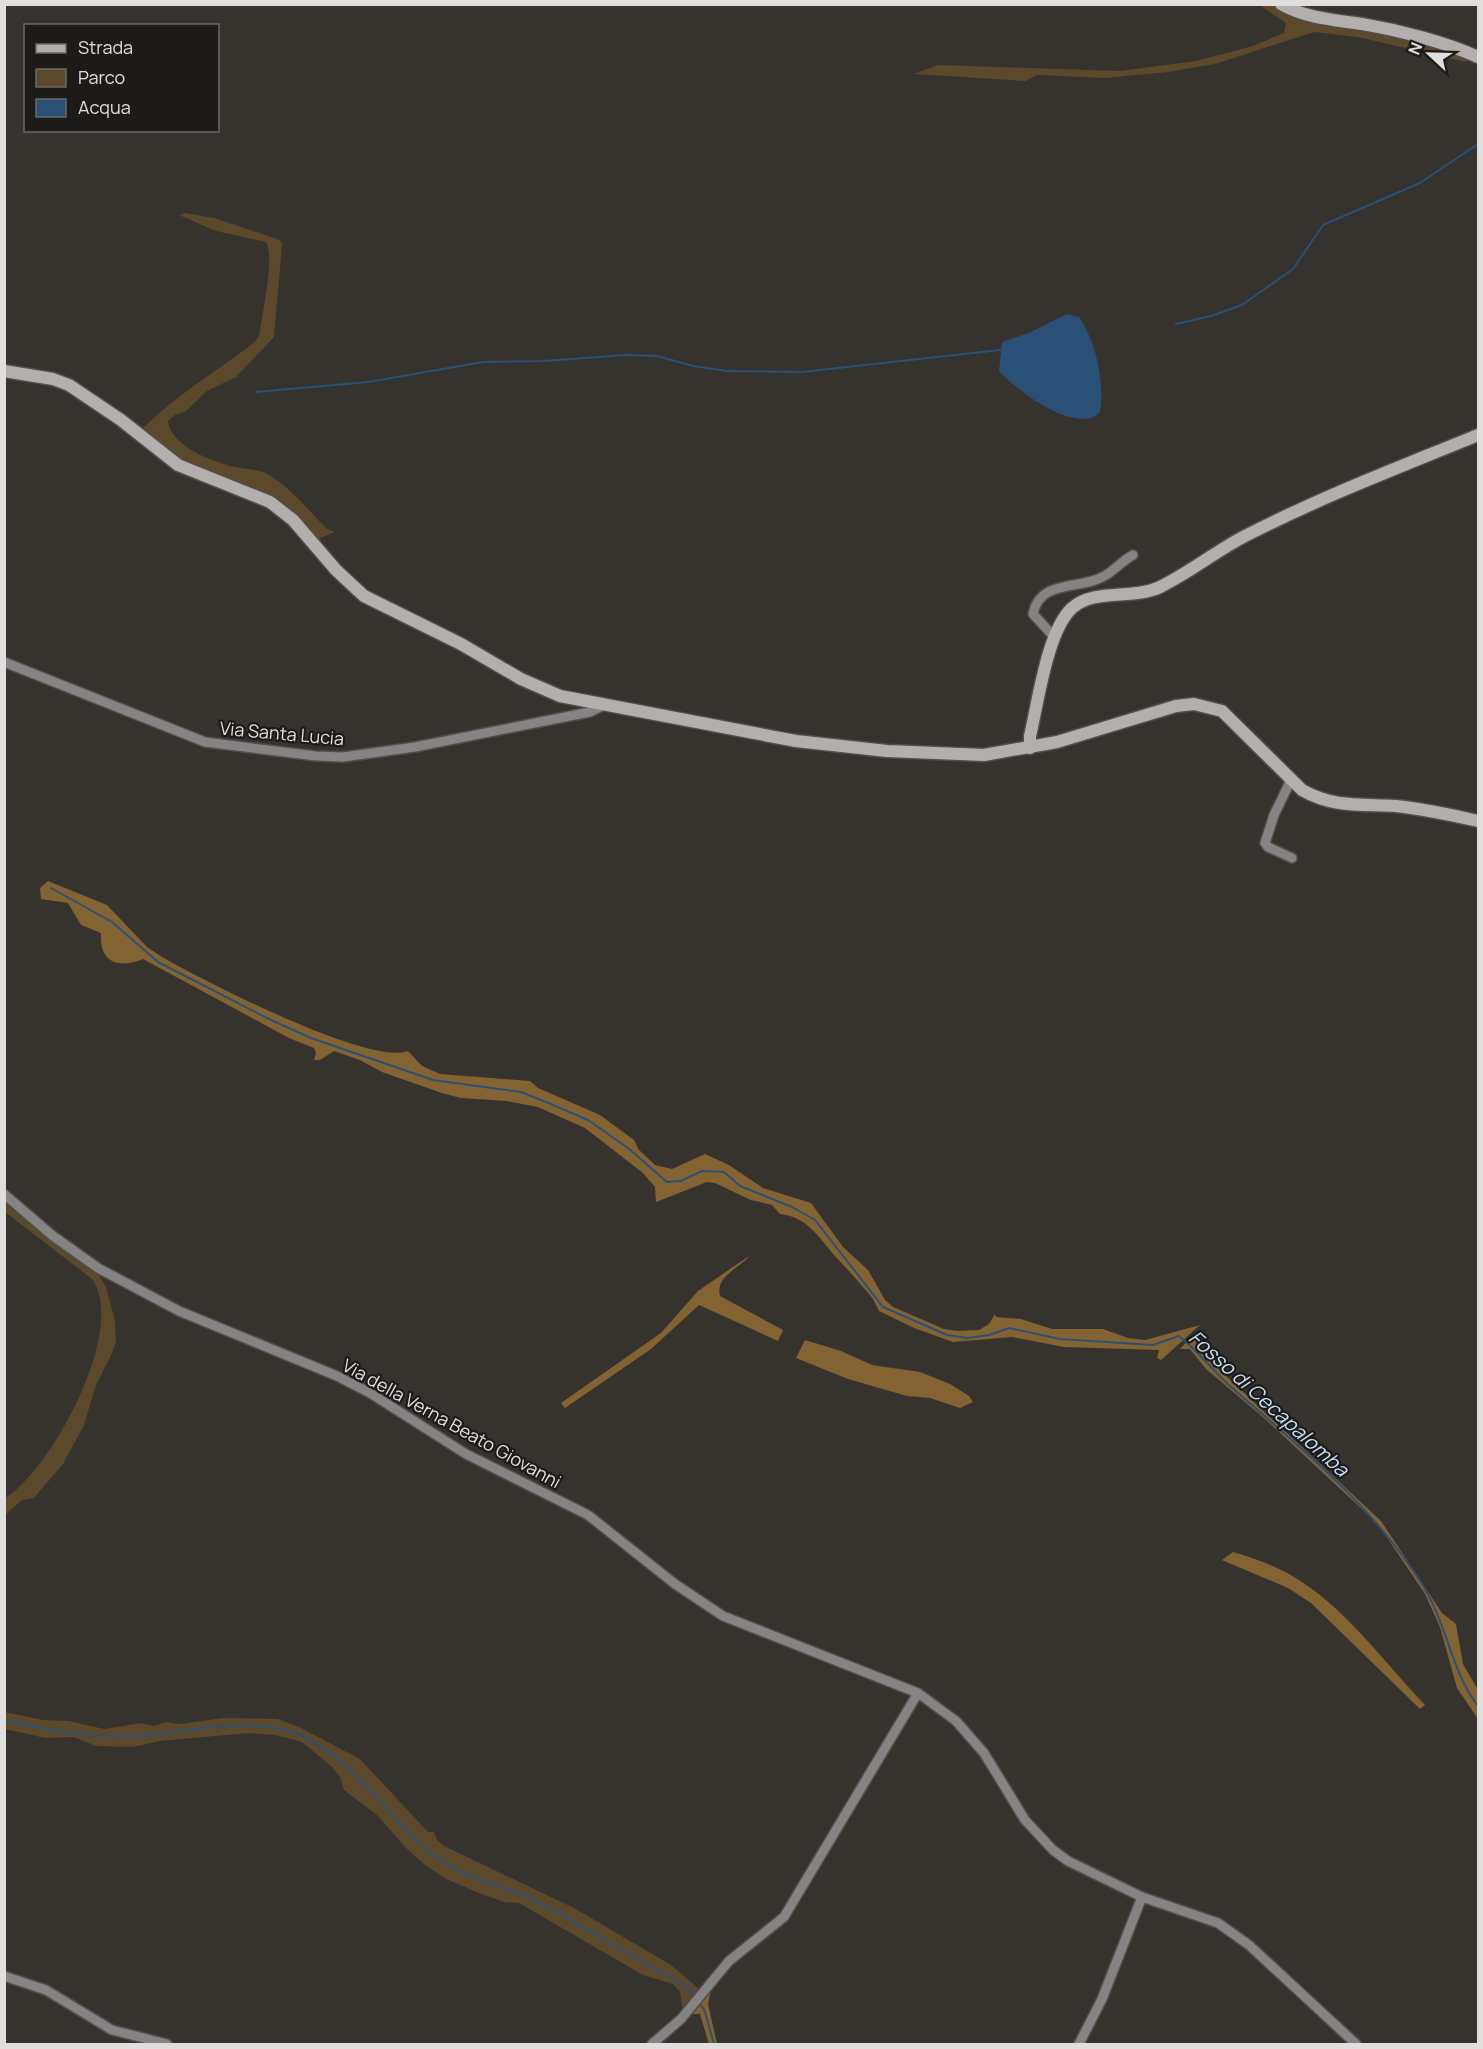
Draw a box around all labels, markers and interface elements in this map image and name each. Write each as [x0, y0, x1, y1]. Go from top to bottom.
legend [24, 24, 219, 132]
north arrow [1399, 24, 1459, 84]
text: Strada [78, 35, 133, 59]
text: N [1403, 39, 1427, 58]
text: Parco [78, 65, 125, 89]
text: Acqua [78, 95, 131, 119]
street label: Via Santa Lucia [219, 716, 345, 750]
water label: Fosso di Cecapalomba [1183, 1324, 1355, 1483]
street label: Via della Verna Beato Giovanni [338, 1353, 566, 1493]

